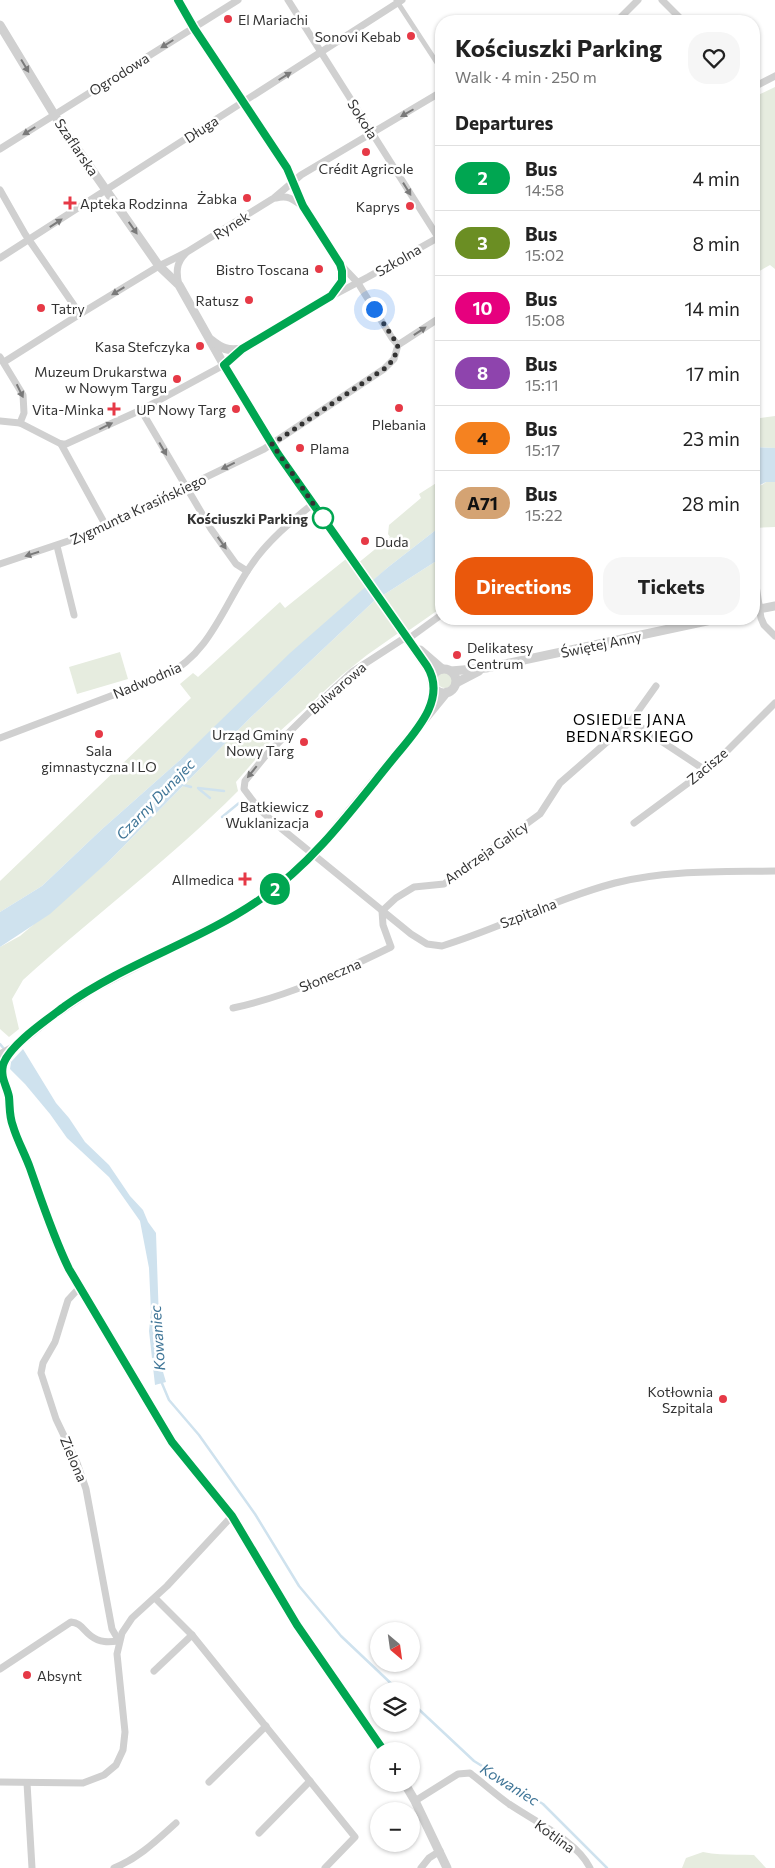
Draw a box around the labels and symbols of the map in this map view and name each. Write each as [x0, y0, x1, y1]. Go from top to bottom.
place label: El Mariachi [238, 11, 308, 28]
marker: El Mariachi [222, 13, 234, 25]
place label: Sonovi Kebab [315, 28, 401, 45]
marker: Sonovi Kebab [405, 30, 417, 42]
one-way arrow [160, 40, 173, 49]
street label: Ogrodowa [86, 49, 152, 99]
one-way arrow [21, 60, 30, 73]
one-way arrow [278, 71, 291, 81]
street label: Sokoła [344, 96, 382, 142]
one-way arrow [400, 108, 413, 117]
street label: Długa [181, 112, 221, 146]
street label: Szaflarska [52, 115, 102, 179]
one-way arrow [22, 126, 36, 135]
marker: Crédit Agricole [360, 146, 372, 158]
place label: Crédit Agricole [319, 160, 413, 177]
one-way arrow [403, 182, 412, 196]
place label: Żabka [197, 190, 237, 207]
marker: Żabka [241, 192, 253, 204]
place label: Apteka Rodzinna [80, 195, 188, 212]
marker: Apteka Rodzinna [64, 197, 76, 209]
place label: Kaprys [356, 198, 400, 215]
marker: Kaprys [404, 200, 416, 212]
street label: Rynek [210, 207, 253, 243]
one-way arrow [49, 218, 63, 228]
one-way arrow [128, 221, 138, 235]
street label: Szkolna [372, 240, 424, 280]
place label: Bistro Toscana [216, 261, 309, 278]
marker: Bistro Toscana [313, 263, 325, 275]
one-way arrow [111, 286, 124, 295]
place label: Ratusz [195, 292, 239, 309]
marker: Ratusz [243, 294, 255, 306]
your location [362, 297, 387, 322]
place label: Tatry [51, 300, 85, 317]
marker: Tatry [35, 302, 47, 314]
one-way arrow [413, 326, 427, 336]
place label: Kasa Stefczyka [95, 338, 190, 355]
marker: Kasa Stefczyka [194, 340, 206, 352]
place label: Muzeum Drukarstwa w Nowym Targu [34, 363, 167, 396]
marker: Muzeum Drukarstwa w Nowym Targu [171, 373, 183, 385]
one-way arrow [16, 384, 24, 399]
place label: Vita-Minka [32, 401, 104, 418]
place label: UP Nowy Targ [136, 401, 226, 418]
marker: Plebania [393, 402, 405, 414]
marker: Vita-Minka [108, 403, 120, 415]
marker: UP Nowy Targ [230, 403, 242, 415]
place label: Plebania [372, 416, 426, 433]
one-way arrow [99, 422, 113, 430]
place label: Plama [310, 440, 349, 457]
one-way arrow [159, 442, 168, 455]
marker: Plama [294, 442, 306, 454]
one-way arrow [221, 462, 236, 471]
street label: Zygmunta Krasińskiego [67, 470, 209, 548]
marker: Kościuszki Parking [312, 507, 334, 529]
place label: Kościuszki Parking [187, 510, 308, 527]
place label: Duda [375, 533, 409, 550]
marker: Duda [359, 535, 371, 547]
one-way arrow [217, 536, 227, 550]
one-way arrow [25, 551, 40, 558]
street label: Świętej Anny [559, 627, 643, 661]
place label: Delikatesy Centrum [467, 639, 533, 672]
marker: Delikatesy Centrum [451, 649, 463, 661]
street label: Nadwodnia [110, 658, 184, 702]
street label: Bulwarowa [305, 658, 369, 718]
district label: OSIEDLE JANA BEDNARSKIEGO [566, 710, 694, 745]
place label: Urząd Gminy Nowy Targ [212, 726, 294, 759]
marker: Sala gimnastyczna I LO [93, 728, 105, 740]
marker: Urząd Gminy Nowy Targ [298, 736, 310, 748]
place label: Sala gimnastyczna I LO [41, 742, 157, 775]
street label: Zacisze [683, 744, 731, 788]
water label: Czarny Dunajec [112, 754, 199, 843]
one-way arrow [246, 765, 257, 778]
place label: Batkiewicz Wuklanizacja [225, 798, 309, 831]
marker: Batkiewicz Wuklanizacja [313, 808, 325, 820]
street label: Andrzeja Galicy [441, 817, 531, 887]
place label: Allmedica [172, 871, 234, 888]
marker: Allmedica [238, 872, 252, 886]
line badge: 2 [259, 873, 291, 905]
street label: Szpitalna [497, 894, 559, 932]
street label: Słoneczna [297, 954, 363, 996]
water label: Kowaniec [146, 1304, 168, 1371]
place label: Kotłownia Szpitala [648, 1383, 713, 1416]
marker: Kotłownia Szpitala [717, 1393, 729, 1405]
street label: Zielona [57, 1434, 91, 1484]
north arrow [370, 1622, 420, 1672]
place label: Absynt [37, 1667, 82, 1684]
marker: Absynt [21, 1669, 33, 1681]
water label: Kowaniec [478, 1759, 543, 1809]
street label: Kotlina [532, 1816, 578, 1856]

